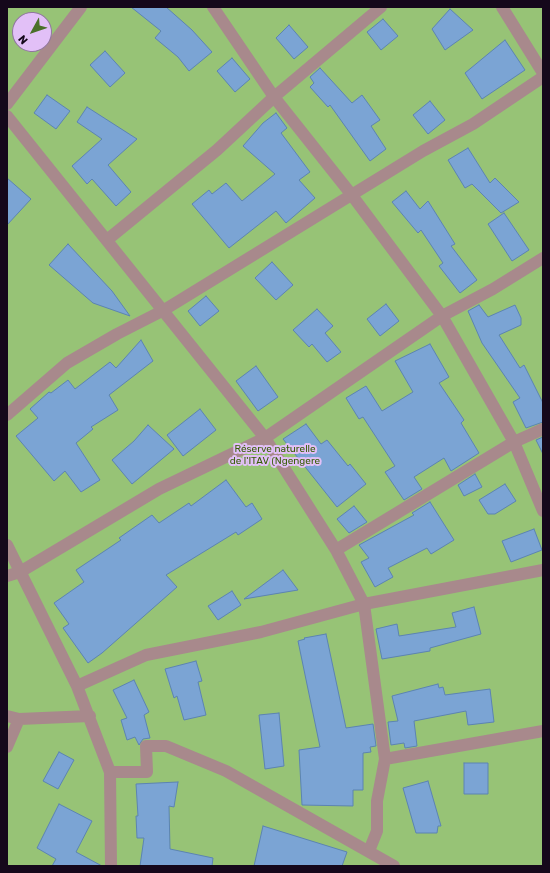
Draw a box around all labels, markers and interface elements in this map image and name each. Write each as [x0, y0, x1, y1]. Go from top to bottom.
north arrow [12, 12, 52, 52]
text: N [16, 32, 31, 47]
park label: Réserve naturelle de l'ITAV (Ngengere [230, 443, 320, 466]

